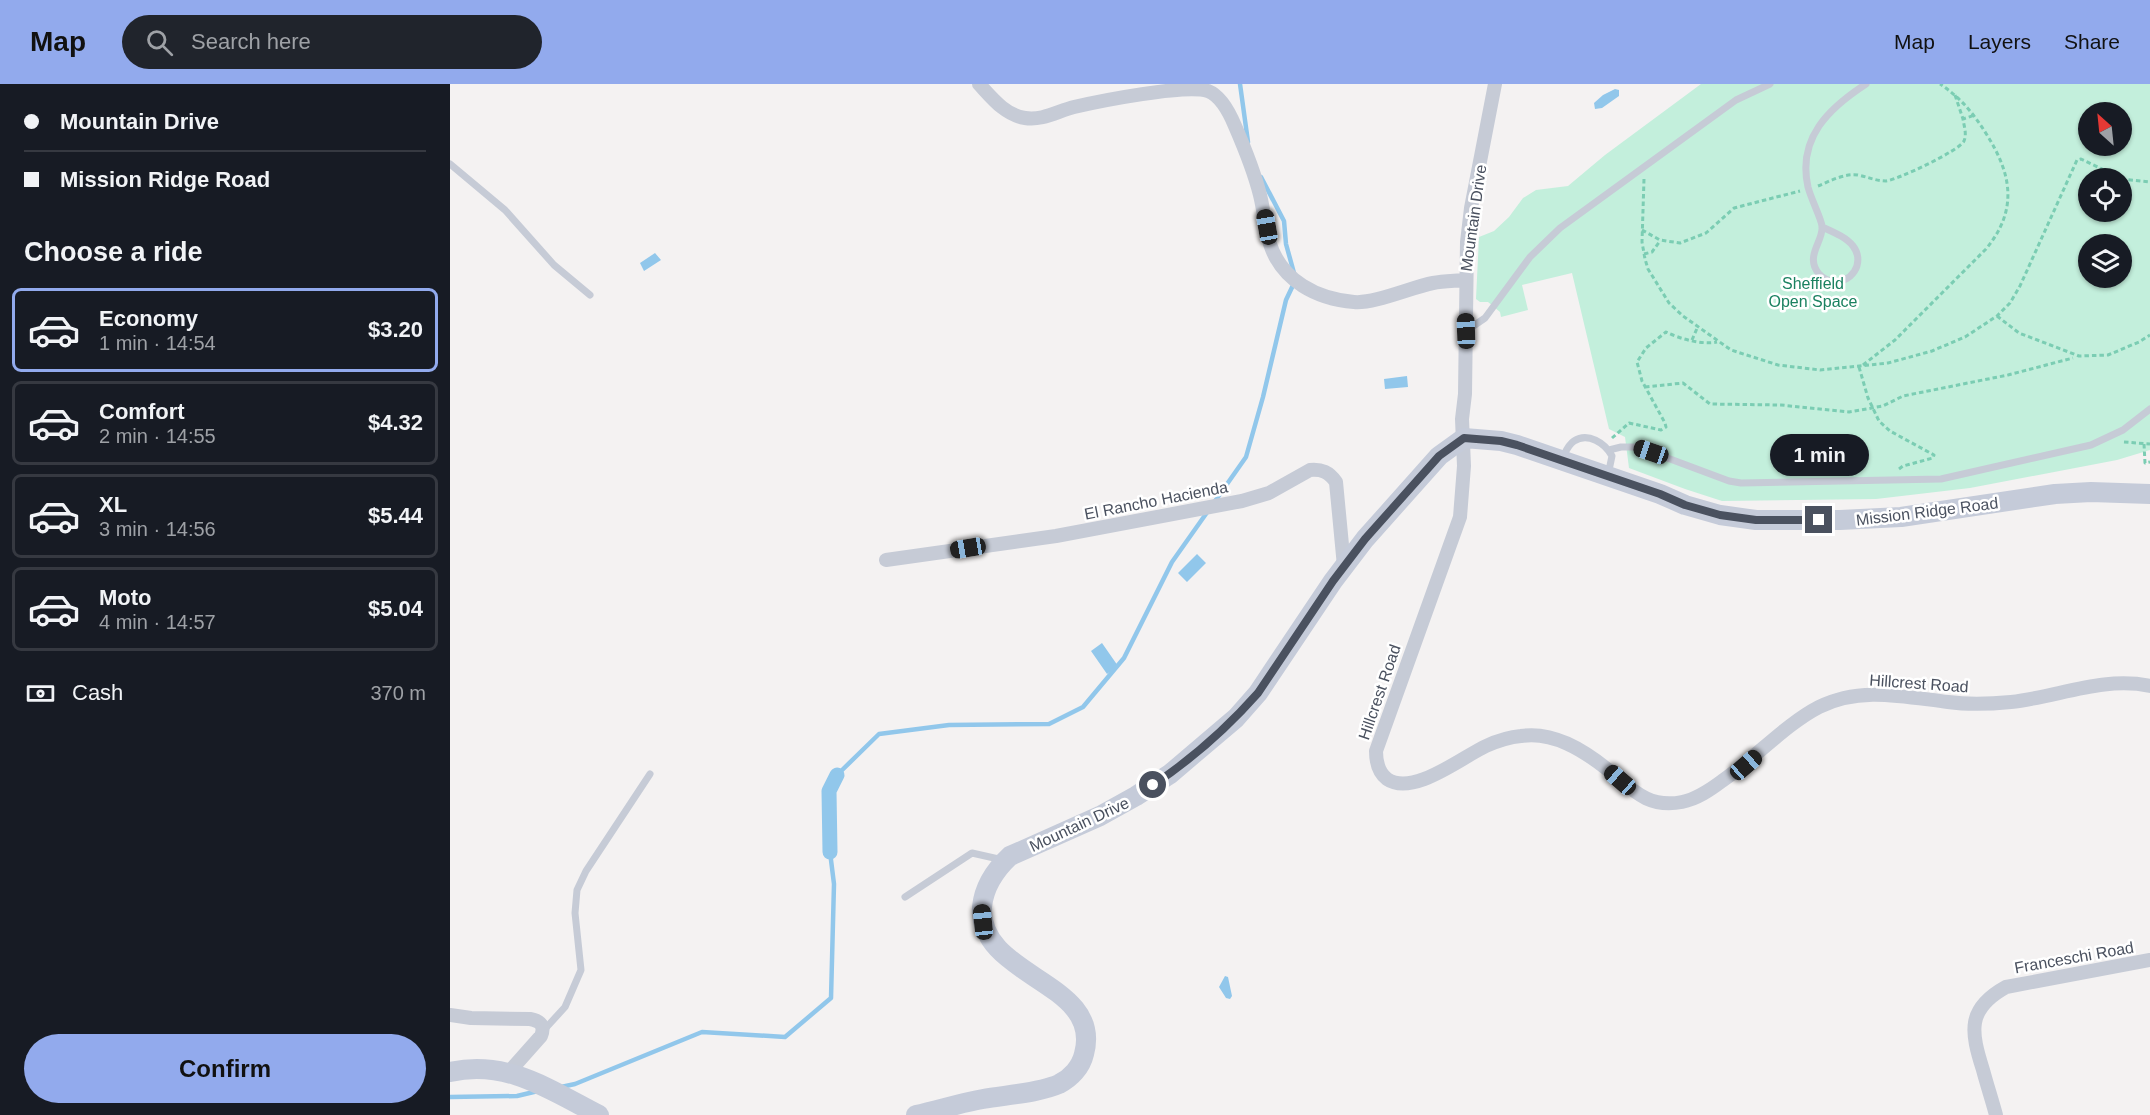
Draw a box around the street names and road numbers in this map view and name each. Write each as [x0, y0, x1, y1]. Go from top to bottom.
street label: Mountain Drive [1458, 164, 1489, 273]
street label: El Rancho Hacienda [1083, 478, 1229, 523]
street label: Mission Ridge Road [1855, 494, 1999, 529]
street label: Hillcrest Road [1355, 642, 1404, 742]
street label: Hillcrest Road [1869, 672, 1969, 695]
street label: Mountain Drive [1027, 794, 1132, 855]
street label: Franceschi Road [2013, 939, 2135, 976]

